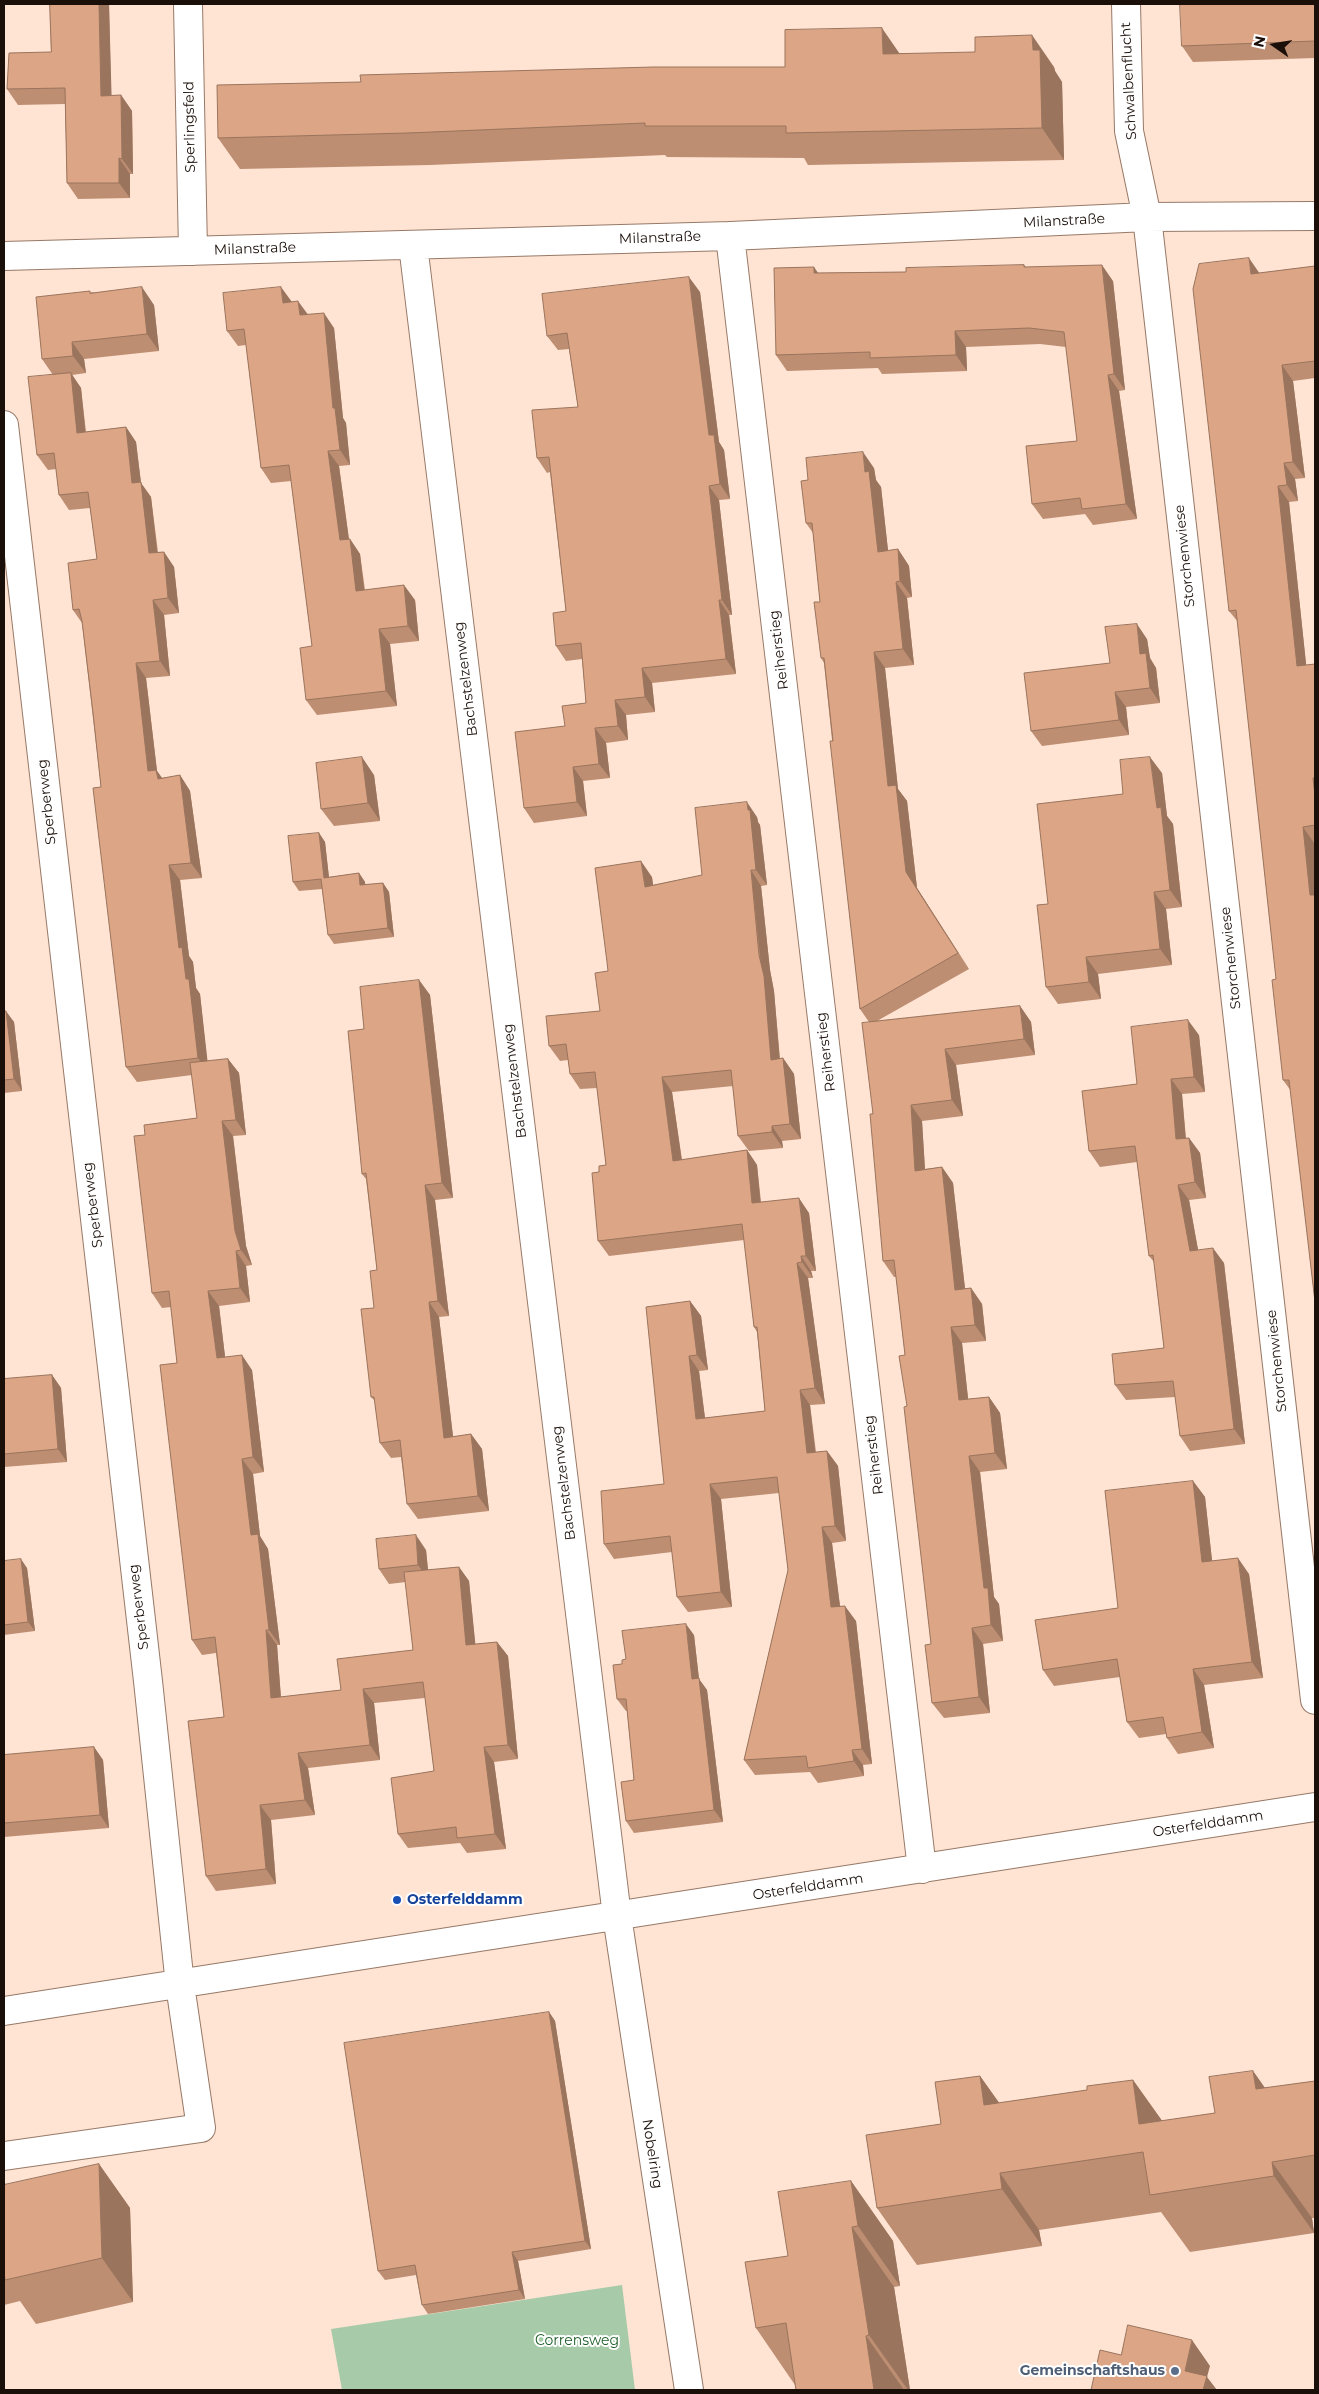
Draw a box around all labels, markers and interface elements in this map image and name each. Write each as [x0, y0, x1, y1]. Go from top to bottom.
north arrow [1249, 20, 1299, 70]
street label: Schwalbenflucht [1118, 22, 1140, 140]
text: N [1249, 34, 1269, 49]
street label: Sperlingsfeld [181, 81, 199, 173]
street label: Milanstraße [1022, 210, 1106, 232]
street label: Milanstraße [619, 228, 701, 248]
street label: Milanstraße [214, 239, 296, 259]
street label: Storchenwiese [1171, 504, 1199, 608]
street label: Reiherstieg [766, 609, 792, 691]
street label: Bachstelzenweg [451, 621, 481, 737]
street label: Sperberweg [34, 758, 60, 846]
street label: Storchenwiese [1217, 906, 1245, 1010]
street label: Reiherstieg [813, 1011, 839, 1093]
street label: Bachstelzenweg [500, 1023, 530, 1139]
street label: Sperberweg [79, 1161, 107, 1249]
street label: Storchenwiese [1263, 1309, 1291, 1413]
street label: Reiherstieg [861, 1414, 887, 1496]
street label: Bachstelzenweg [549, 1425, 579, 1541]
street label: Sperberweg [125, 1563, 153, 1651]
street label: Osterfelddamm [1151, 1807, 1265, 1841]
street label: Osterfelddamm [751, 1870, 865, 1904]
place label: Osterfelddamm [407, 1892, 523, 1908]
marker: Osterfelddamm [391, 1894, 403, 1906]
street label: Nobelring [638, 2118, 666, 2190]
park label: Corrensweg [535, 2333, 619, 2349]
place label: Gemeinschaftshaus [1020, 2363, 1165, 2379]
marker: Gemeinschaftshaus [1169, 2365, 1181, 2377]

